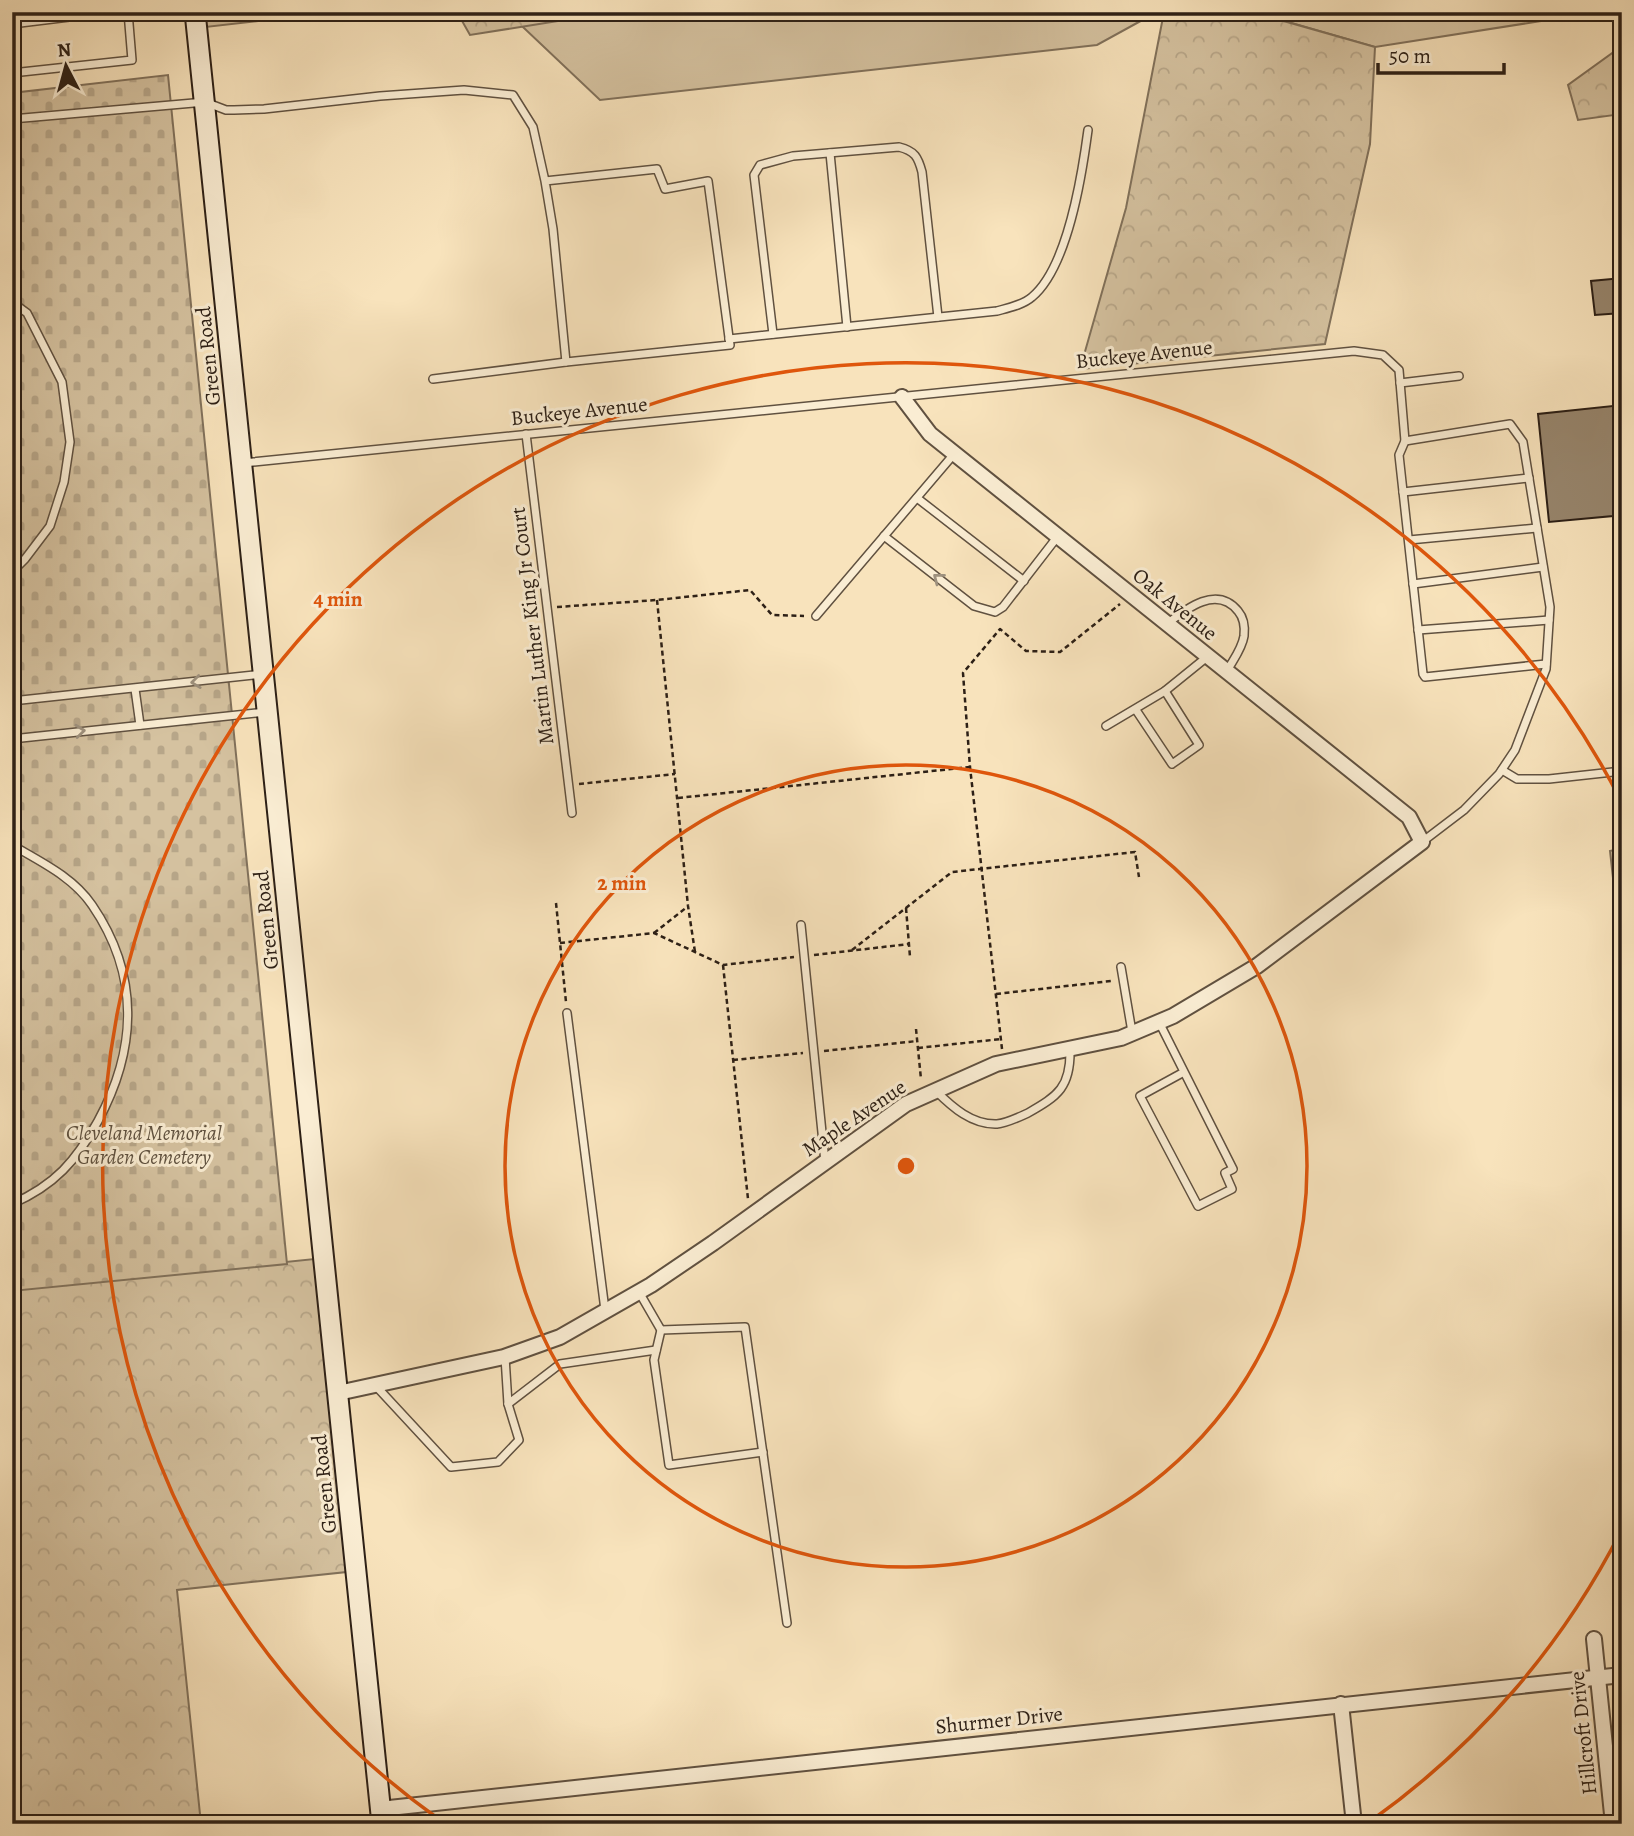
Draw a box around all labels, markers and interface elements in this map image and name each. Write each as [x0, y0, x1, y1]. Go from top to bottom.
north arrow [32, 32, 102, 102]
scale bar [1378, 32, 1504, 76]
text: N [56, 36, 73, 64]
text: 50 m [1389, 42, 1431, 70]
street label: Green Road [189, 304, 227, 407]
street label: Buckeye Avenue [1074, 333, 1214, 375]
street label: Buckeye Avenue [509, 390, 649, 432]
street label: Martin Luther King Jr Court [504, 506, 560, 746]
street label: Oak Avenue [1127, 561, 1223, 647]
one-way arrow [933, 573, 945, 586]
text: 4 min [313, 585, 363, 613]
one-way arrow [190, 675, 201, 690]
one-way arrow [74, 724, 86, 739]
street label: Green Road [247, 868, 285, 971]
text: 2 min [597, 869, 647, 897]
street label: Maple Avenue [797, 1073, 911, 1163]
park label: Cleveland Memorial Garden Cemetery [66, 1119, 223, 1171]
centre of rings [894, 1154, 918, 1178]
street label: Green Road [305, 1432, 343, 1535]
street label: Hillcroft Drive [1563, 1670, 1603, 1796]
street label: Shurmer Drive [934, 1699, 1064, 1741]

